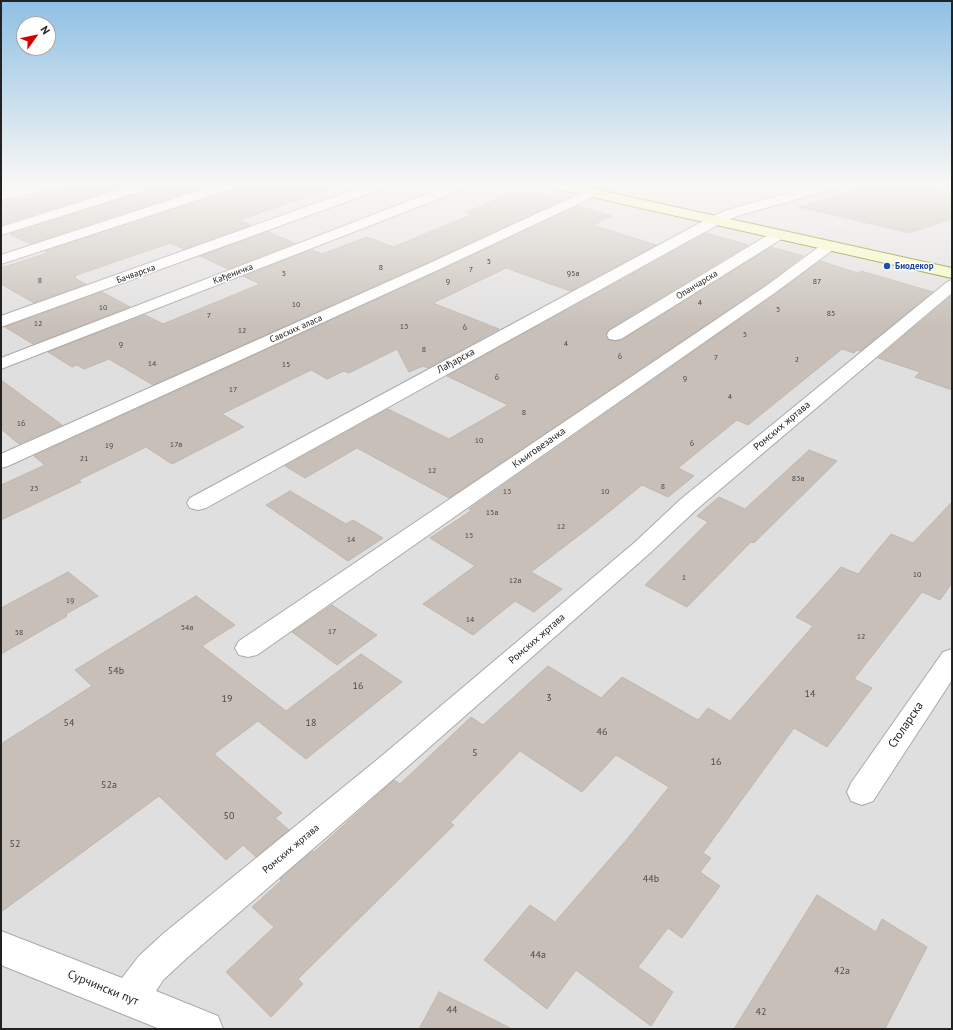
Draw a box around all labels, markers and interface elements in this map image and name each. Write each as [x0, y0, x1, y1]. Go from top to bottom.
north arrow [16, 16, 56, 56]
text: N [37, 23, 53, 37]
house number: 5 [487, 257, 491, 267]
street label: Кађеничка [211, 261, 255, 287]
marker: Биодекор [882, 261, 892, 271]
place label: Биодекор [895, 261, 934, 271]
street label: Бачварска [115, 262, 157, 286]
house number: 8 [379, 263, 383, 273]
house number: 7 [469, 265, 473, 275]
street label: Опанчарска [674, 268, 720, 302]
house number: 5 [282, 269, 286, 279]
house number: 95a [567, 269, 579, 279]
house number: 8 [38, 276, 42, 286]
house number: 9 [446, 277, 450, 287]
house number: 87 [813, 277, 821, 287]
house number: 4 [698, 298, 702, 308]
house number: 10 [292, 300, 300, 310]
house number: 10 [99, 303, 107, 313]
house number: 3 [776, 305, 780, 315]
house number: 85 [827, 309, 835, 319]
house number: 7 [207, 311, 211, 321]
street label: Савских аласа [268, 313, 324, 345]
house number: 12 [34, 319, 42, 329]
house number: 13 [400, 322, 408, 332]
house number: 6 [463, 323, 467, 333]
house number: 12 [238, 326, 246, 336]
house number: 5 [743, 330, 747, 340]
house number: 4 [564, 339, 568, 349]
house number: 9 [119, 340, 123, 350]
house number: 8 [422, 345, 426, 355]
street label: Лађарска [435, 346, 477, 376]
house number: 6 [618, 352, 622, 362]
house number: 7 [714, 353, 718, 363]
house number: 2 [795, 355, 799, 365]
house number: 14 [148, 359, 156, 369]
house number: 15 [282, 360, 290, 370]
house number: 6 [495, 373, 499, 383]
house number: 9 [683, 374, 687, 384]
house number: 17 [229, 385, 237, 395]
house number: 4 [728, 392, 732, 402]
street label: Ромских жртава [751, 399, 813, 453]
house number: 8 [522, 408, 526, 418]
house number: 16 [17, 419, 25, 429]
street label: Књиговезачка [510, 425, 568, 471]
house number: 10 [475, 436, 483, 446]
house number: 6 [690, 439, 694, 449]
house number: 17a [170, 440, 182, 450]
house number: 19 [105, 441, 113, 451]
house number: 21 [80, 454, 88, 464]
house number: 12 [428, 466, 436, 476]
house number: 83a [792, 474, 804, 484]
house number: 8 [661, 482, 665, 492]
house number: 23 [30, 484, 38, 494]
house number: 13 [503, 487, 511, 497]
house number: 10 [601, 487, 609, 497]
house number: 15a [486, 508, 498, 518]
house number: 12 [557, 522, 565, 532]
house number: 15 [465, 531, 473, 541]
house number: 14 [347, 535, 355, 545]
house number: 10 [913, 570, 921, 580]
house number: 1 [682, 573, 686, 583]
house number: 12a [509, 576, 521, 586]
house number: 19 [66, 596, 74, 606]
street label: Ромских жртава [507, 611, 567, 667]
house number: 14 [466, 615, 474, 625]
house number: 54a [181, 623, 193, 633]
house number: 17 [328, 627, 336, 637]
house number: 58 [15, 628, 23, 638]
house number: 12 [857, 632, 865, 642]
house number: 54b [108, 665, 124, 677]
house number: 16 [353, 680, 363, 692]
house number: 14 [805, 688, 815, 700]
house number: 3 [546, 692, 552, 704]
house number: 19 [222, 693, 232, 705]
street label: Столарска [885, 699, 927, 751]
house number: 54 [64, 717, 74, 729]
house number: 18 [306, 717, 316, 729]
house number: 46 [597, 726, 607, 738]
house number: 5 [472, 747, 478, 759]
house number: 16 [711, 756, 721, 768]
house number: 52a [101, 779, 117, 791]
house number: 50 [224, 810, 234, 822]
street label: Ромских жртава [260, 822, 322, 876]
house number: 52 [10, 838, 20, 850]
house number: 44b [643, 873, 659, 885]
house number: 44a [530, 949, 546, 961]
house number: 42a [834, 965, 850, 977]
street label: Сурчински пут [65, 967, 141, 1009]
house number: 44 [447, 1004, 457, 1016]
house number: 42 [756, 1006, 766, 1018]

